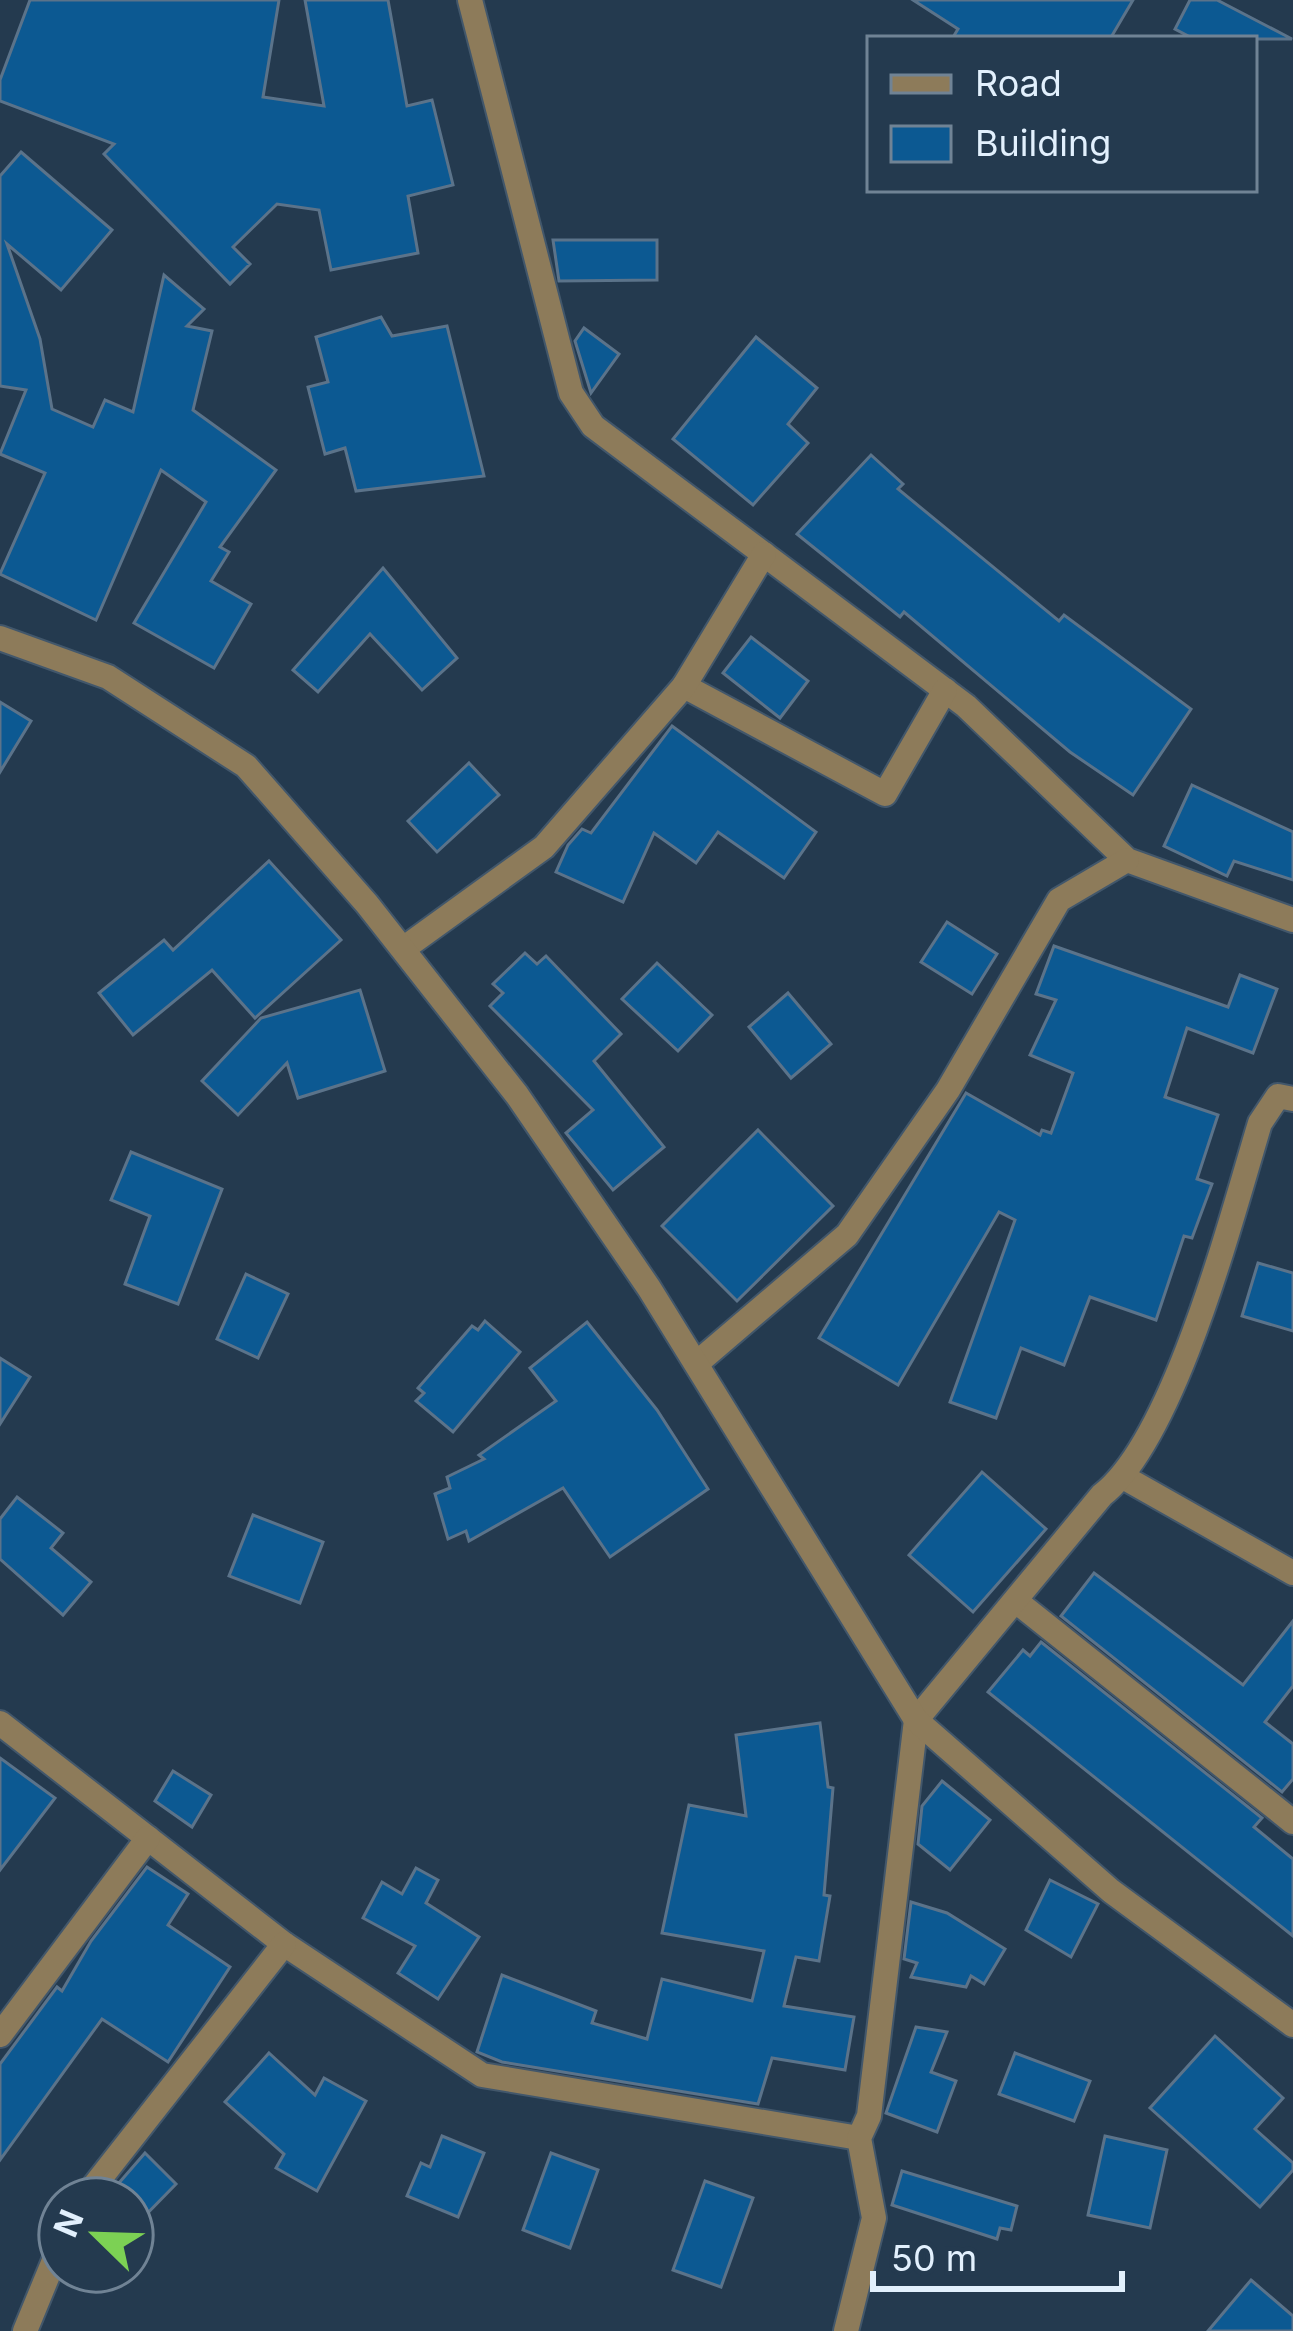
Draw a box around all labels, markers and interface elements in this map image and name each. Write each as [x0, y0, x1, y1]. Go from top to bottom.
legend [867, 36, 1257, 192]
text: Road [975, 61, 1062, 105]
text: Building [975, 121, 1111, 165]
north arrow [36, 2175, 156, 2295]
text: N [45, 2204, 92, 2243]
scale bar [873, 2217, 1122, 2291]
text: 50 m [891, 2236, 977, 2280]

